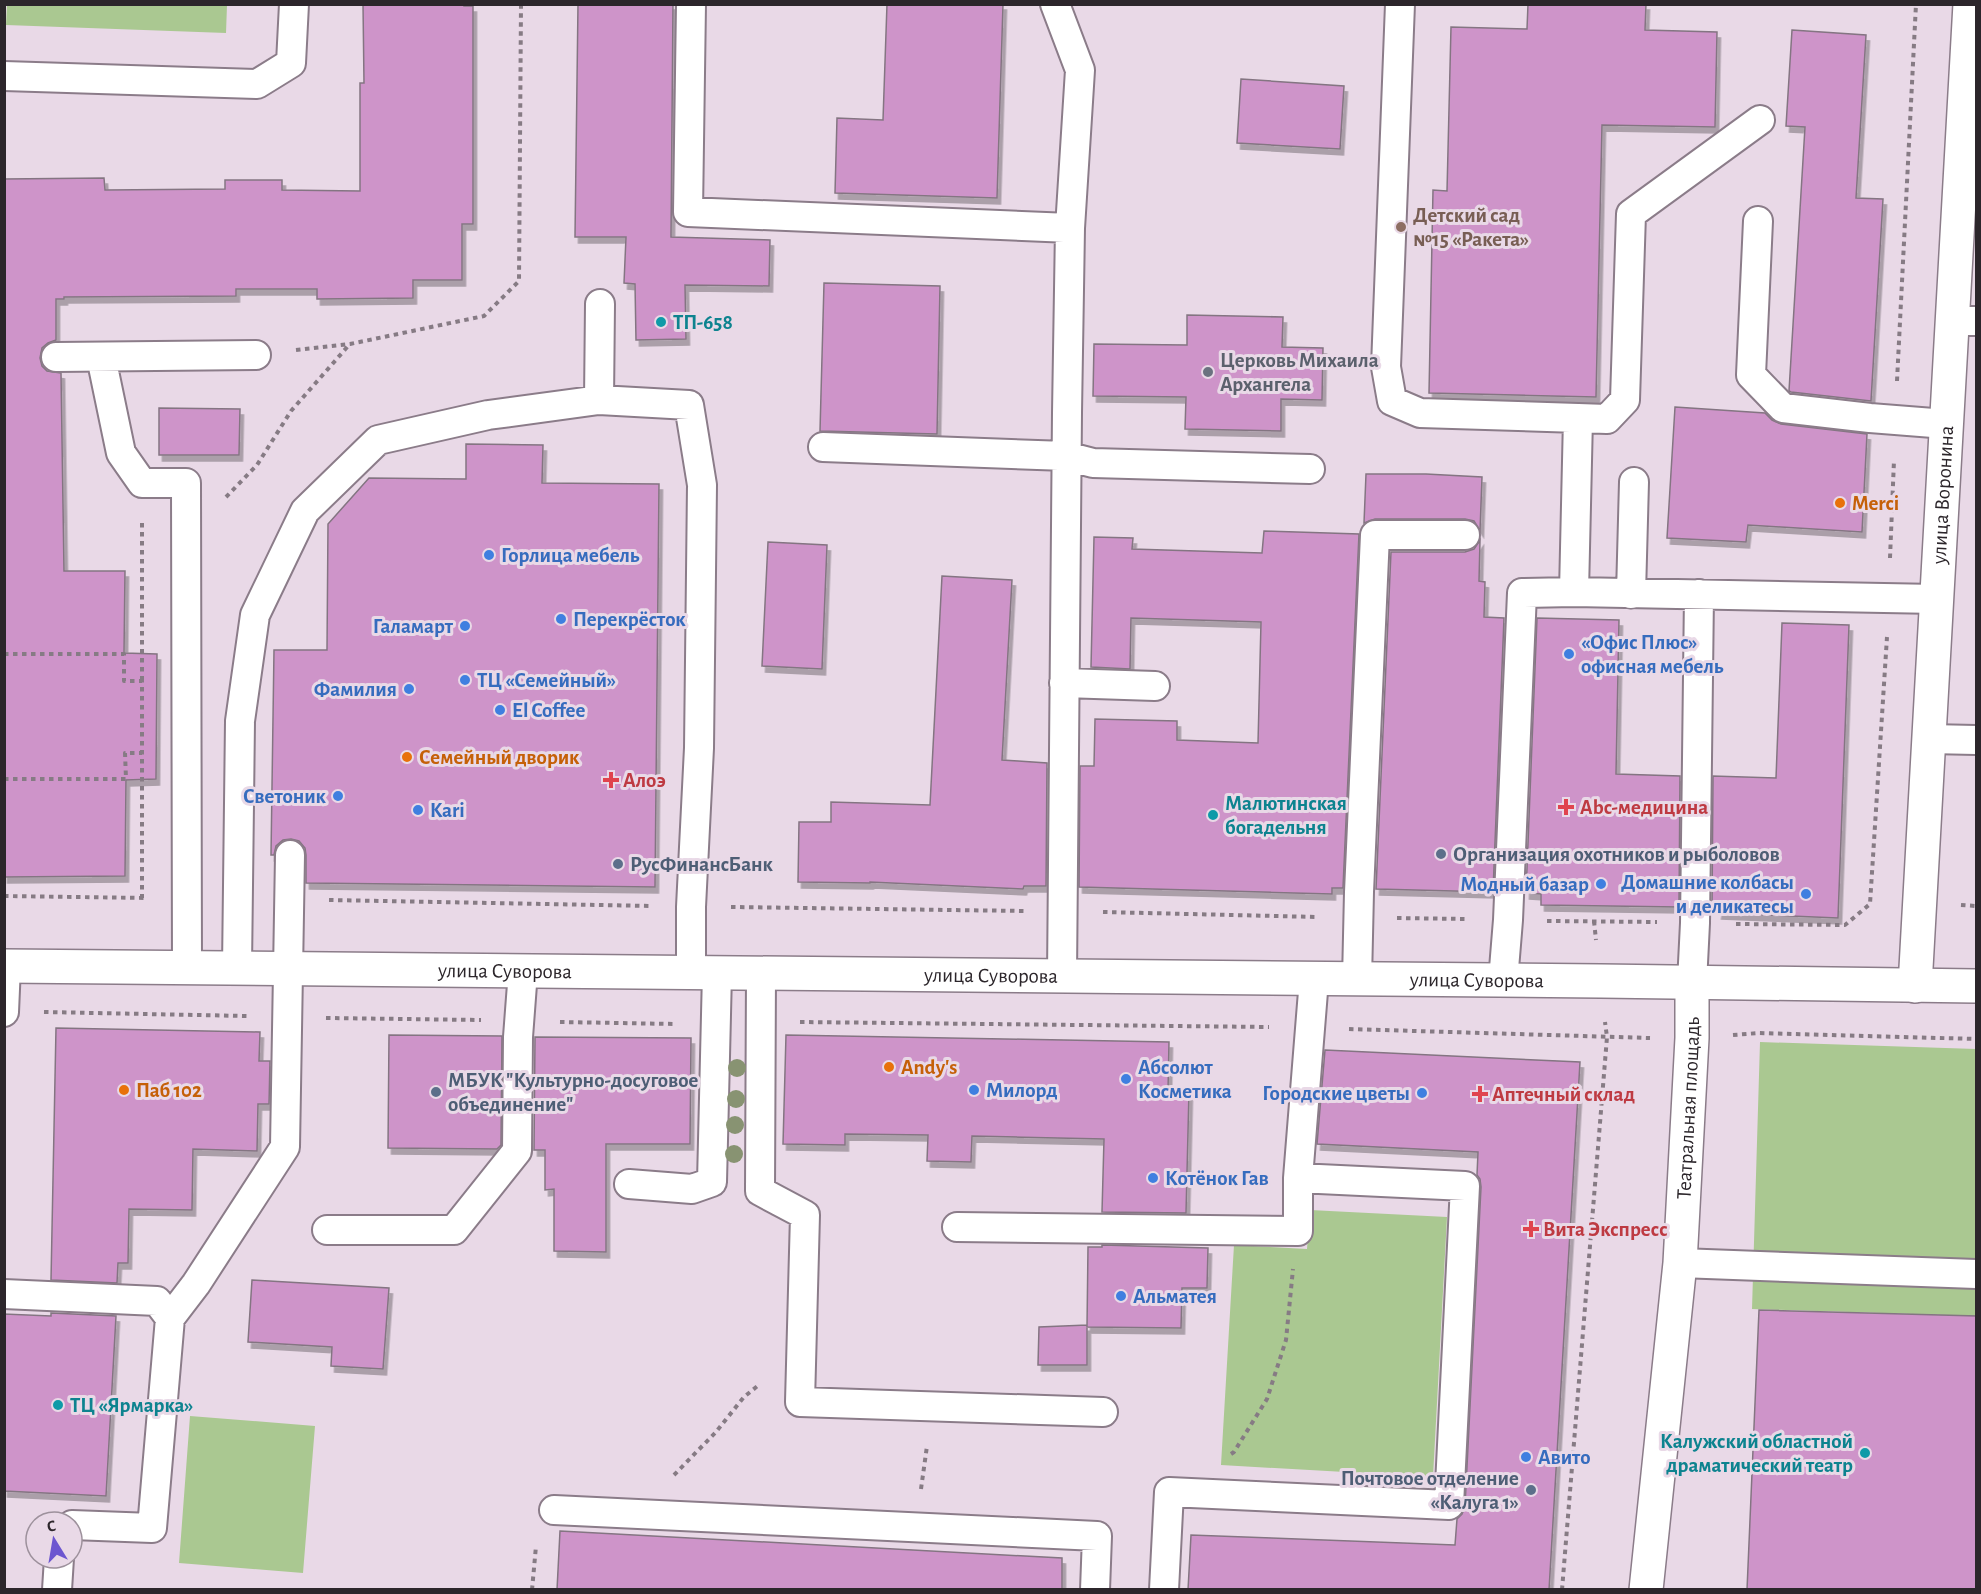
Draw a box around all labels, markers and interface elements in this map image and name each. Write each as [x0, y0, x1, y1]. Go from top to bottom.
place label: Детский сад №15 «Ракета» [1413, 205, 1529, 250]
marker: Детский сад №15 «Ракета» [1394, 220, 1408, 234]
place label: ТП-658 [673, 312, 733, 333]
marker: ТП-658 [654, 315, 668, 329]
place label: Церковь Михаила Архангела [1220, 350, 1379, 395]
marker: Церковь Михаила Архангела [1201, 365, 1215, 379]
street label: улица Воронина [1929, 425, 1957, 566]
place label: Merci [1852, 493, 1899, 514]
marker: Merci [1833, 496, 1847, 510]
place label: Горлица мебель [501, 545, 640, 566]
marker: Горлица мебель [482, 548, 496, 562]
place label: Перекрёсток [573, 609, 686, 630]
marker: Перекрёсток [554, 612, 568, 626]
place label: Галамарт [373, 616, 454, 637]
marker: Галамарт [458, 619, 472, 633]
place label: «Офис Плюс» офисная мебель [1581, 632, 1724, 677]
marker: «Офис Плюс» офисная мебель [1562, 647, 1576, 661]
place label: ТЦ «Семейный» [477, 670, 616, 691]
marker: ТЦ «Семейный» [458, 673, 472, 687]
place label: Фамилия [314, 679, 397, 700]
marker: Фамилия [402, 682, 416, 696]
place label: El Coffee [512, 700, 585, 721]
marker: El Coffee [493, 703, 507, 717]
place label: Семейный дворик [419, 747, 580, 768]
marker: Семейный дворик [400, 750, 414, 764]
place label: Алоэ [623, 770, 666, 791]
marker: Алоэ [604, 773, 618, 787]
place label: Светоник [243, 786, 327, 807]
marker: Светоник [331, 789, 345, 803]
place label: Малютинская богадельня [1225, 793, 1347, 838]
place label: Abc-медицина [1580, 797, 1708, 818]
marker: Abc-медицина [1557, 798, 1575, 816]
place label: Kari [430, 800, 465, 821]
marker: Kari [411, 803, 425, 817]
marker: Малютинская богадельня [1206, 808, 1220, 822]
place label: Организация охотников и рыболовов [1453, 844, 1780, 865]
marker: Организация охотников и рыболовов [1434, 847, 1448, 861]
place label: РусФинансБанк [630, 854, 773, 875]
marker: РусФинансБанк [611, 857, 625, 871]
place label: Домашние колбасы и деликатесы [1621, 872, 1794, 917]
place label: Модный базар [1460, 874, 1589, 895]
marker: Модный базар [1594, 877, 1608, 891]
marker: Домашние колбасы и деликатесы [1799, 887, 1813, 901]
street label: улица Суворова [437, 960, 572, 982]
street label: улица Суворова [923, 965, 1058, 987]
street label: улица Суворова [1409, 969, 1544, 991]
street label: Театральная площадь [1673, 1017, 1703, 1200]
place label: Andy's [901, 1057, 957, 1078]
place label: Абсолют Косметика [1138, 1057, 1232, 1102]
marker: Andy's [882, 1060, 896, 1074]
place label: МБУК "Культурно-досуговое объединение" [448, 1070, 698, 1115]
marker: Абсолют Косметика [1119, 1072, 1133, 1086]
place label: Паб 102 [136, 1080, 202, 1101]
place label: Милорд [986, 1080, 1058, 1101]
marker: Паб 102 [117, 1083, 131, 1097]
marker: Милорд [967, 1083, 981, 1097]
place label: Городские цветы [1262, 1083, 1410, 1104]
place label: Аптечный склад [1492, 1084, 1635, 1105]
marker: МБУК "Культурно-досуговое объединение" [429, 1085, 443, 1099]
marker: Городские цветы [1415, 1086, 1429, 1100]
marker: Аптечный склад [1473, 1087, 1487, 1101]
place label: Котёнок Гав [1165, 1168, 1269, 1189]
marker: Котёнок Гав [1146, 1171, 1160, 1185]
place label: Вита Экспресс [1543, 1219, 1668, 1240]
marker: Вита Экспресс [1524, 1222, 1538, 1236]
place label: Альматея [1133, 1286, 1217, 1307]
marker: Альматея [1114, 1289, 1128, 1303]
place label: ТЦ «Ярмарка» [70, 1395, 193, 1416]
marker: ТЦ «Ярмарка» [51, 1398, 65, 1412]
place label: Калужский областной драматический театр [1660, 1431, 1853, 1476]
marker: Калужский областной драматический театр [1858, 1446, 1872, 1460]
place label: Авито [1538, 1447, 1590, 1468]
marker: Авито [1519, 1450, 1533, 1464]
place label: Почтовое отделение «Калуга 1» [1341, 1468, 1519, 1513]
marker: Почтовое отделение «Калуга 1» [1524, 1483, 1538, 1497]
north arrow [24, 1510, 84, 1570]
text: С [45, 1518, 57, 1535]

